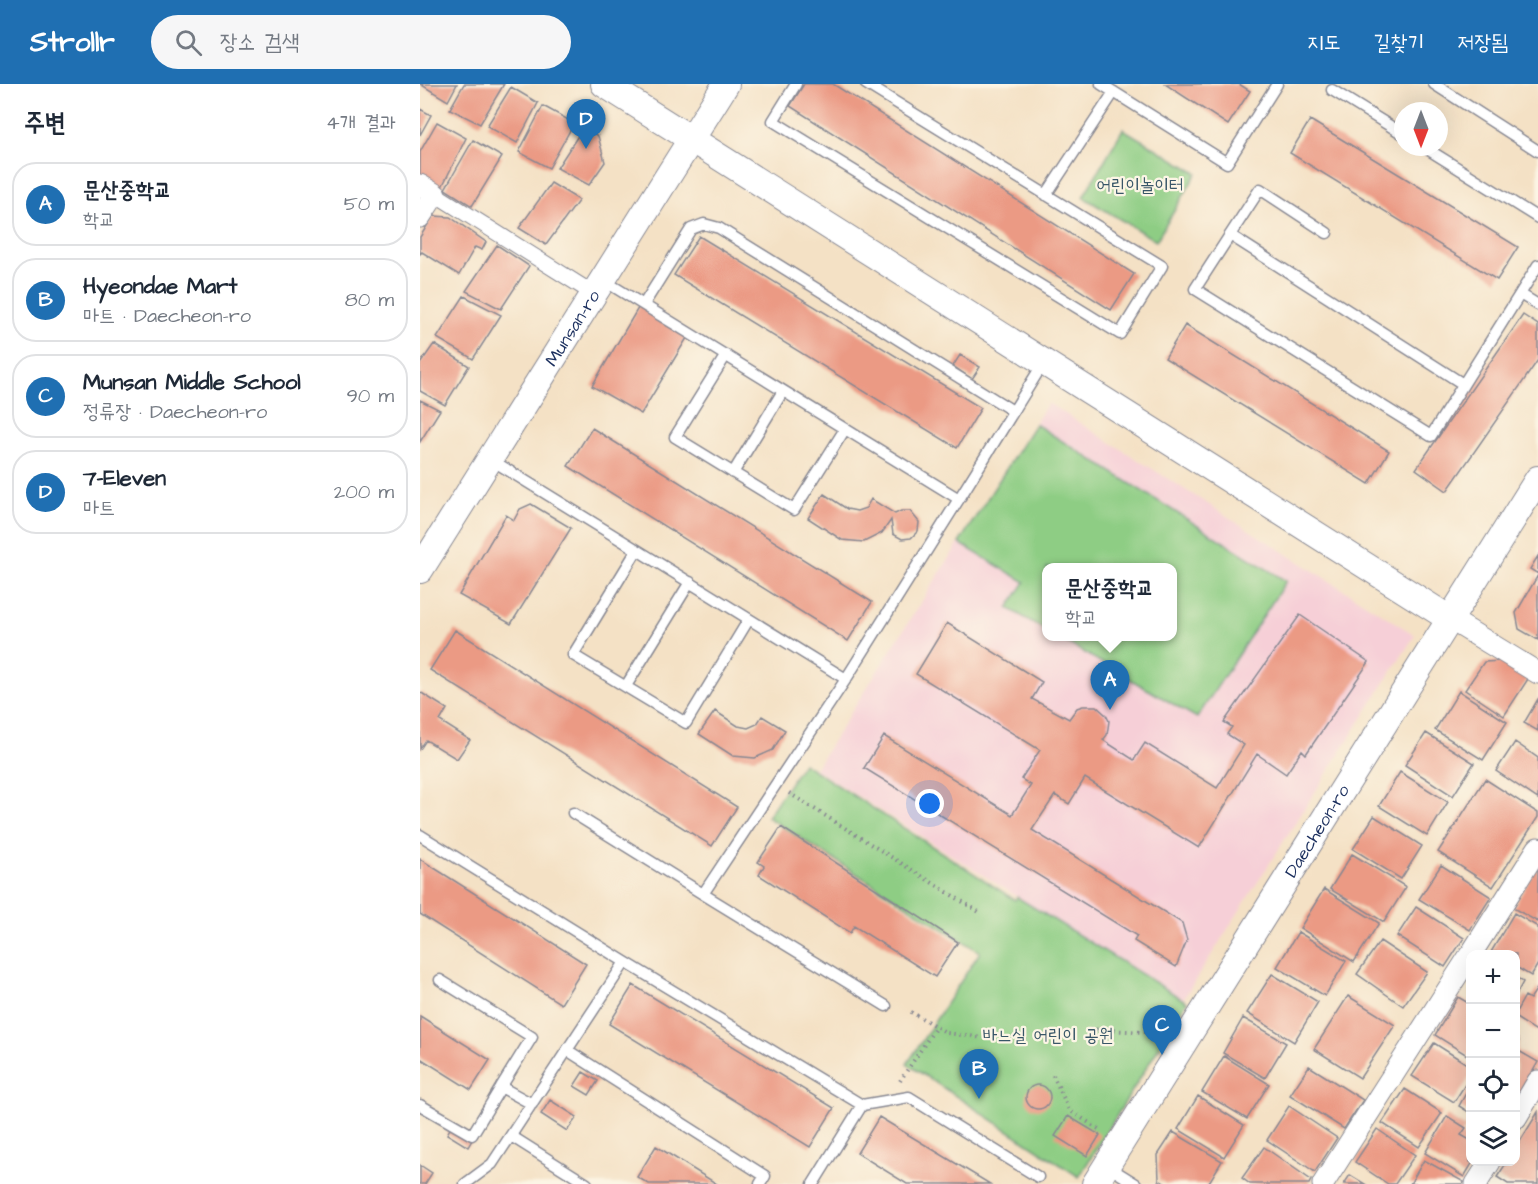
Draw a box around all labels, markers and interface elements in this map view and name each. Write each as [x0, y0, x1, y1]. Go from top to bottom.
search box [151, 15, 571, 69]
text: Strollr [30, 23, 115, 62]
icon: search [172, 26, 205, 59]
text: 장소 검색 [220, 27, 299, 58]
text: 지도 [1307, 28, 1341, 57]
text: 길찾기 [1374, 28, 1424, 57]
text: 저장됨 [1457, 28, 1508, 57]
pin: D [566, 100, 606, 149]
north arrow [1394, 102, 1448, 156]
text: 주변 [24, 105, 66, 141]
text: 4개 결과 [326, 109, 396, 137]
park label: 어린이놀이터 [1097, 173, 1183, 198]
text: 문산중학교 [83, 175, 172, 206]
text: A [39, 190, 52, 218]
text: 50 m [344, 190, 394, 218]
text: 학교 [83, 206, 115, 234]
text: Hyeondae Mart [83, 271, 237, 302]
street label: Munsan-ro [539, 285, 606, 371]
text: B [38, 286, 53, 314]
text: 80 m [345, 286, 394, 314]
text: 마트 · Daecheon-ro [83, 302, 251, 330]
text: Munsan Middle School [83, 367, 301, 398]
text: C [38, 382, 53, 410]
text: 90 m [346, 382, 394, 410]
text: 정류장 · Daecheon-ro [83, 398, 267, 426]
text: 7-Eleven [83, 463, 166, 494]
text: D [39, 478, 52, 506]
text: 200 m [334, 478, 394, 506]
text: 마트 [83, 494, 115, 522]
popup [1042, 563, 1177, 641]
text: 문산중학교 [1065, 573, 1154, 604]
text: 학교 [1065, 604, 1097, 632]
pin: A [1090, 660, 1130, 710]
street label: Daecheon-ro [1279, 780, 1356, 882]
your location [915, 789, 944, 818]
map controls [1466, 950, 1520, 1166]
button: + [1466, 950, 1520, 1004]
button: − [1466, 1004, 1520, 1058]
pin: C [1142, 1006, 1182, 1055]
park label: 바느실 어린이 공원 [983, 1023, 1113, 1048]
pin: B [960, 1050, 998, 1099]
button: locate [1466, 1058, 1520, 1112]
button: layers [1466, 1112, 1520, 1166]

